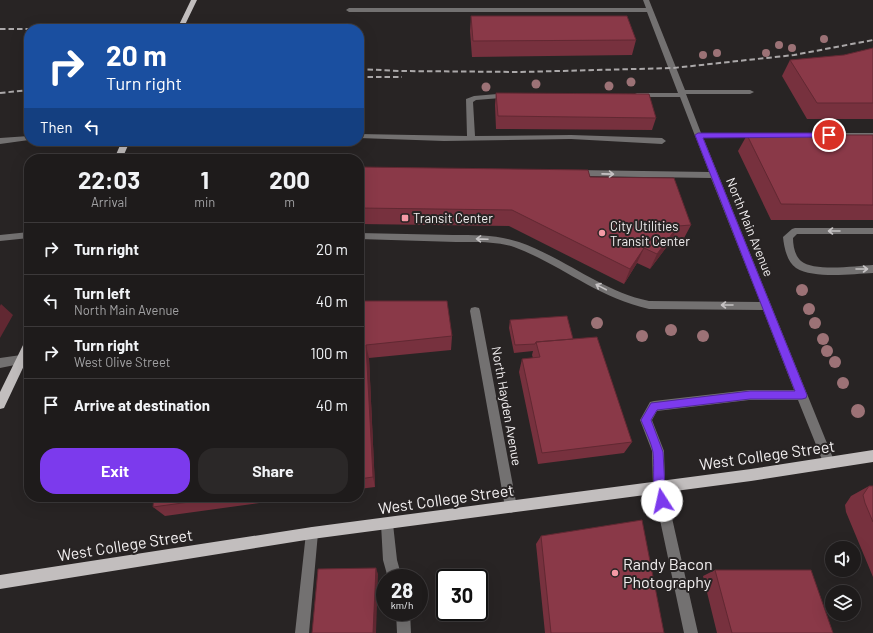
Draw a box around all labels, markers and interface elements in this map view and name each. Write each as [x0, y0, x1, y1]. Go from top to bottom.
text: 20 m [106, 38, 167, 72]
icon: right [40, 40, 92, 92]
text: Turn right [106, 72, 182, 94]
icon: left [81, 116, 103, 138]
text: Then [40, 118, 73, 136]
pin [812, 118, 846, 152]
icon: arrive [818, 124, 840, 146]
text: 22:03 [78, 165, 140, 194]
text: 1 [200, 165, 209, 194]
text: 200 [269, 165, 310, 194]
one-way arrow [601, 170, 614, 178]
street label: North Main Avenue [723, 175, 777, 279]
text: Arrival [91, 194, 127, 210]
text: min [194, 194, 215, 210]
text: m [284, 194, 295, 210]
place label: Transit Center [413, 210, 493, 226]
marker: Transit Center [400, 213, 410, 223]
place label: City Utilities Transit Center [610, 218, 690, 249]
one-way arrow [828, 227, 841, 235]
marker: City Utilities Transit Center [597, 228, 607, 238]
one-way arrow [476, 235, 489, 243]
icon: right [40, 238, 62, 260]
text: Turn right [74, 240, 139, 258]
text: 20 m [316, 240, 348, 258]
one-way arrow [855, 266, 868, 273]
one-way arrow [595, 283, 607, 291]
text: Turn left [74, 284, 130, 302]
icon: left [40, 290, 62, 312]
text: 40 m [316, 292, 348, 310]
one-way arrow [721, 301, 734, 309]
text: North Main Avenue [74, 302, 179, 318]
text: Turn right [74, 336, 139, 354]
icon: right [40, 342, 62, 364]
text: 100 m [310, 344, 348, 362]
street label: North Hayden Avenue [489, 345, 525, 467]
text: West Olive Street [74, 354, 171, 370]
icon: arrive [40, 394, 62, 416]
text: Arrive at destination [74, 396, 210, 414]
text: 40 m [316, 396, 348, 414]
street label: West College Street [698, 436, 836, 473]
button: Exit [40, 448, 190, 494]
button: Share [198, 448, 348, 494]
street label: West College Street [377, 480, 515, 517]
position arrow [641, 480, 683, 522]
street label: West College Street [56, 524, 194, 565]
map controls [825, 541, 861, 621]
button: sound [825, 541, 861, 577]
place label: Randy Bacon Photography [623, 554, 713, 591]
marker: Randy Bacon Photography [610, 568, 620, 578]
speed limit sign: 30 [436, 569, 488, 621]
text: 28 [391, 578, 413, 602]
button: layers [825, 585, 861, 621]
text: km/h [391, 599, 413, 611]

